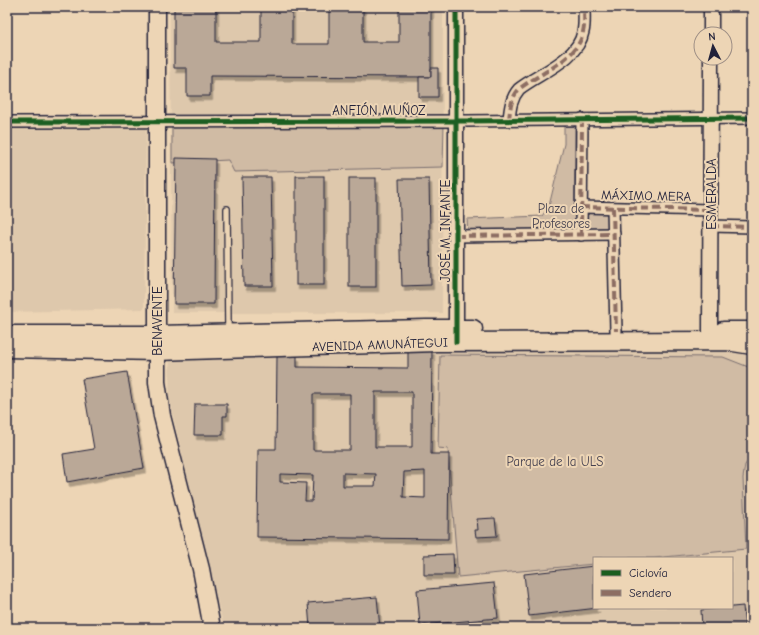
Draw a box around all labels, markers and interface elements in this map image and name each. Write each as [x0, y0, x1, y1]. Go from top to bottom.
north arrow [693, 26, 733, 66]
text: N [708, 30, 716, 43]
street label: ANFIÓN MUÑOZ [332, 102, 426, 118]
street label: ESMERALDA [704, 158, 719, 230]
street label: JOSÉ M. INFANTE [437, 180, 453, 282]
street label: MÁXIMO MERA [601, 186, 692, 204]
park label: Plaza de Profesores [532, 201, 590, 231]
street label: BENAVENTE [150, 286, 165, 356]
street label: AVENIDA AMUNÁTEGUI [312, 334, 448, 354]
park label: Parque de la ULS [507, 454, 603, 469]
legend [593, 557, 733, 609]
text: Ciclovía [629, 566, 668, 580]
text: Sendero [629, 586, 672, 600]

